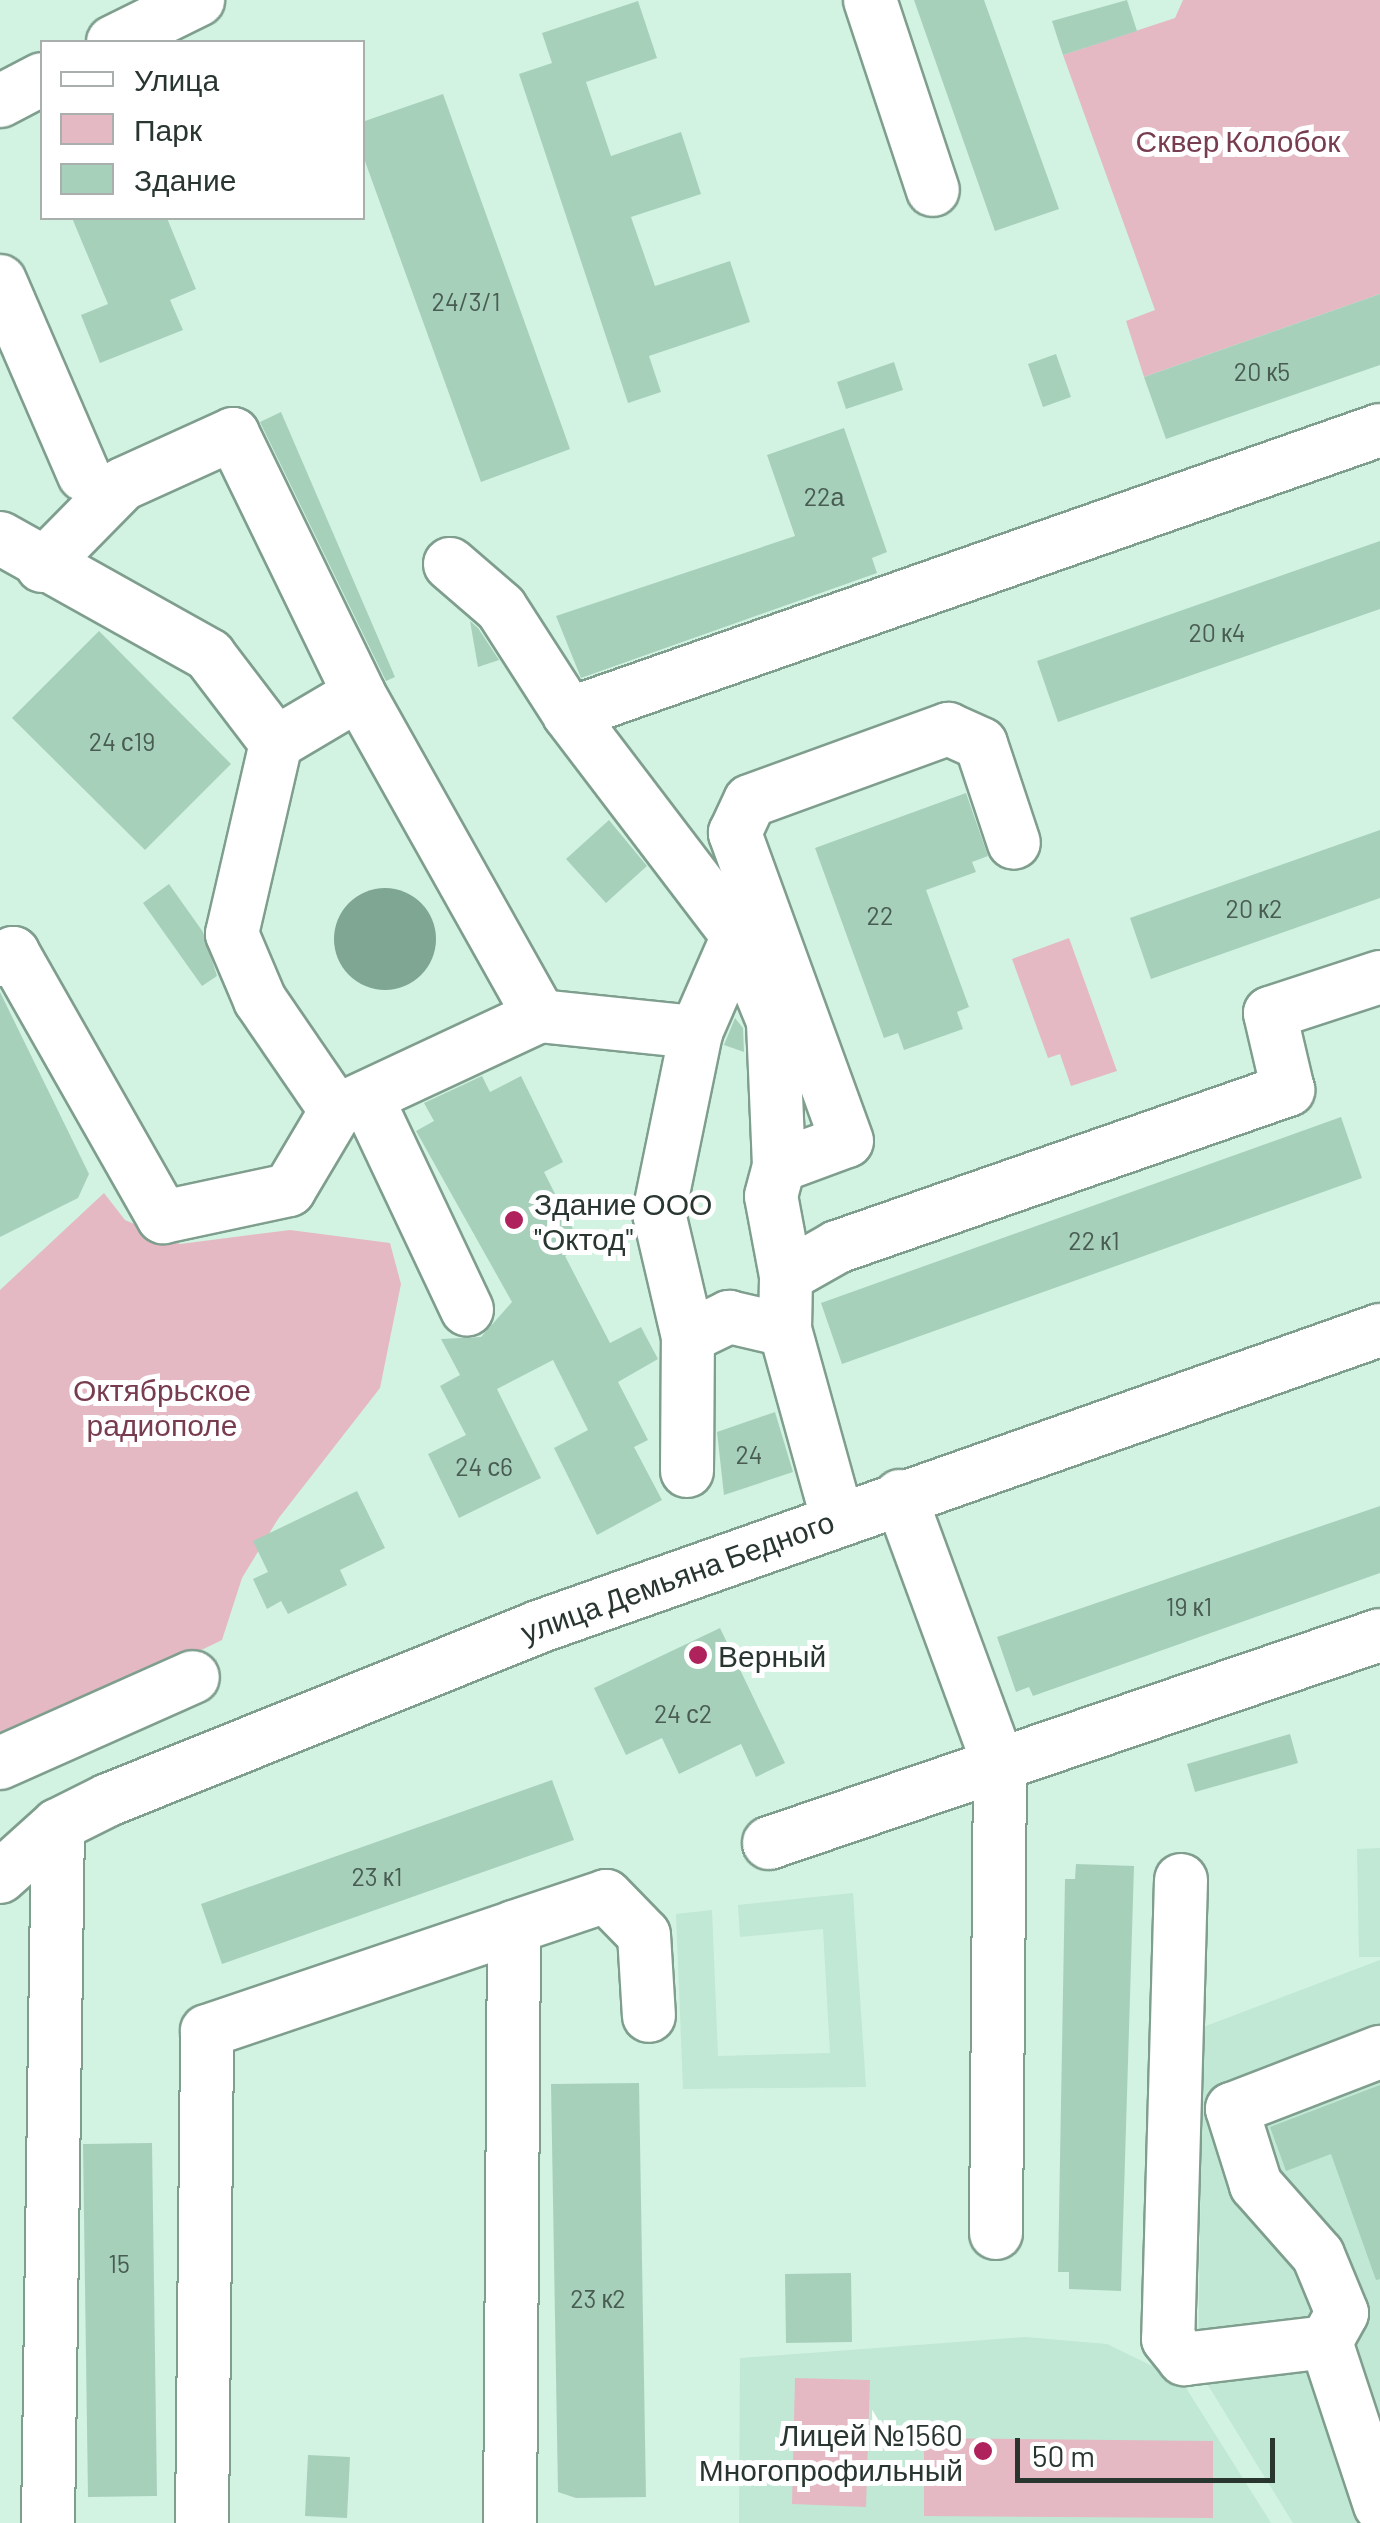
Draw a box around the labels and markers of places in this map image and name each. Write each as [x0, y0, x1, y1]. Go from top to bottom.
place label: Здание ООО "Октод" [534, 1185, 712, 1256]
marker: Здание ООО "Октод" [503, 1209, 525, 1231]
place label: Верный [718, 1637, 826, 1673]
marker: Верный [687, 1644, 709, 1666]
place label: Лицей №1560 Многопрофильный [699, 2416, 963, 2486]
marker: Лицей №1560 Многопрофильный [972, 2440, 994, 2462]

